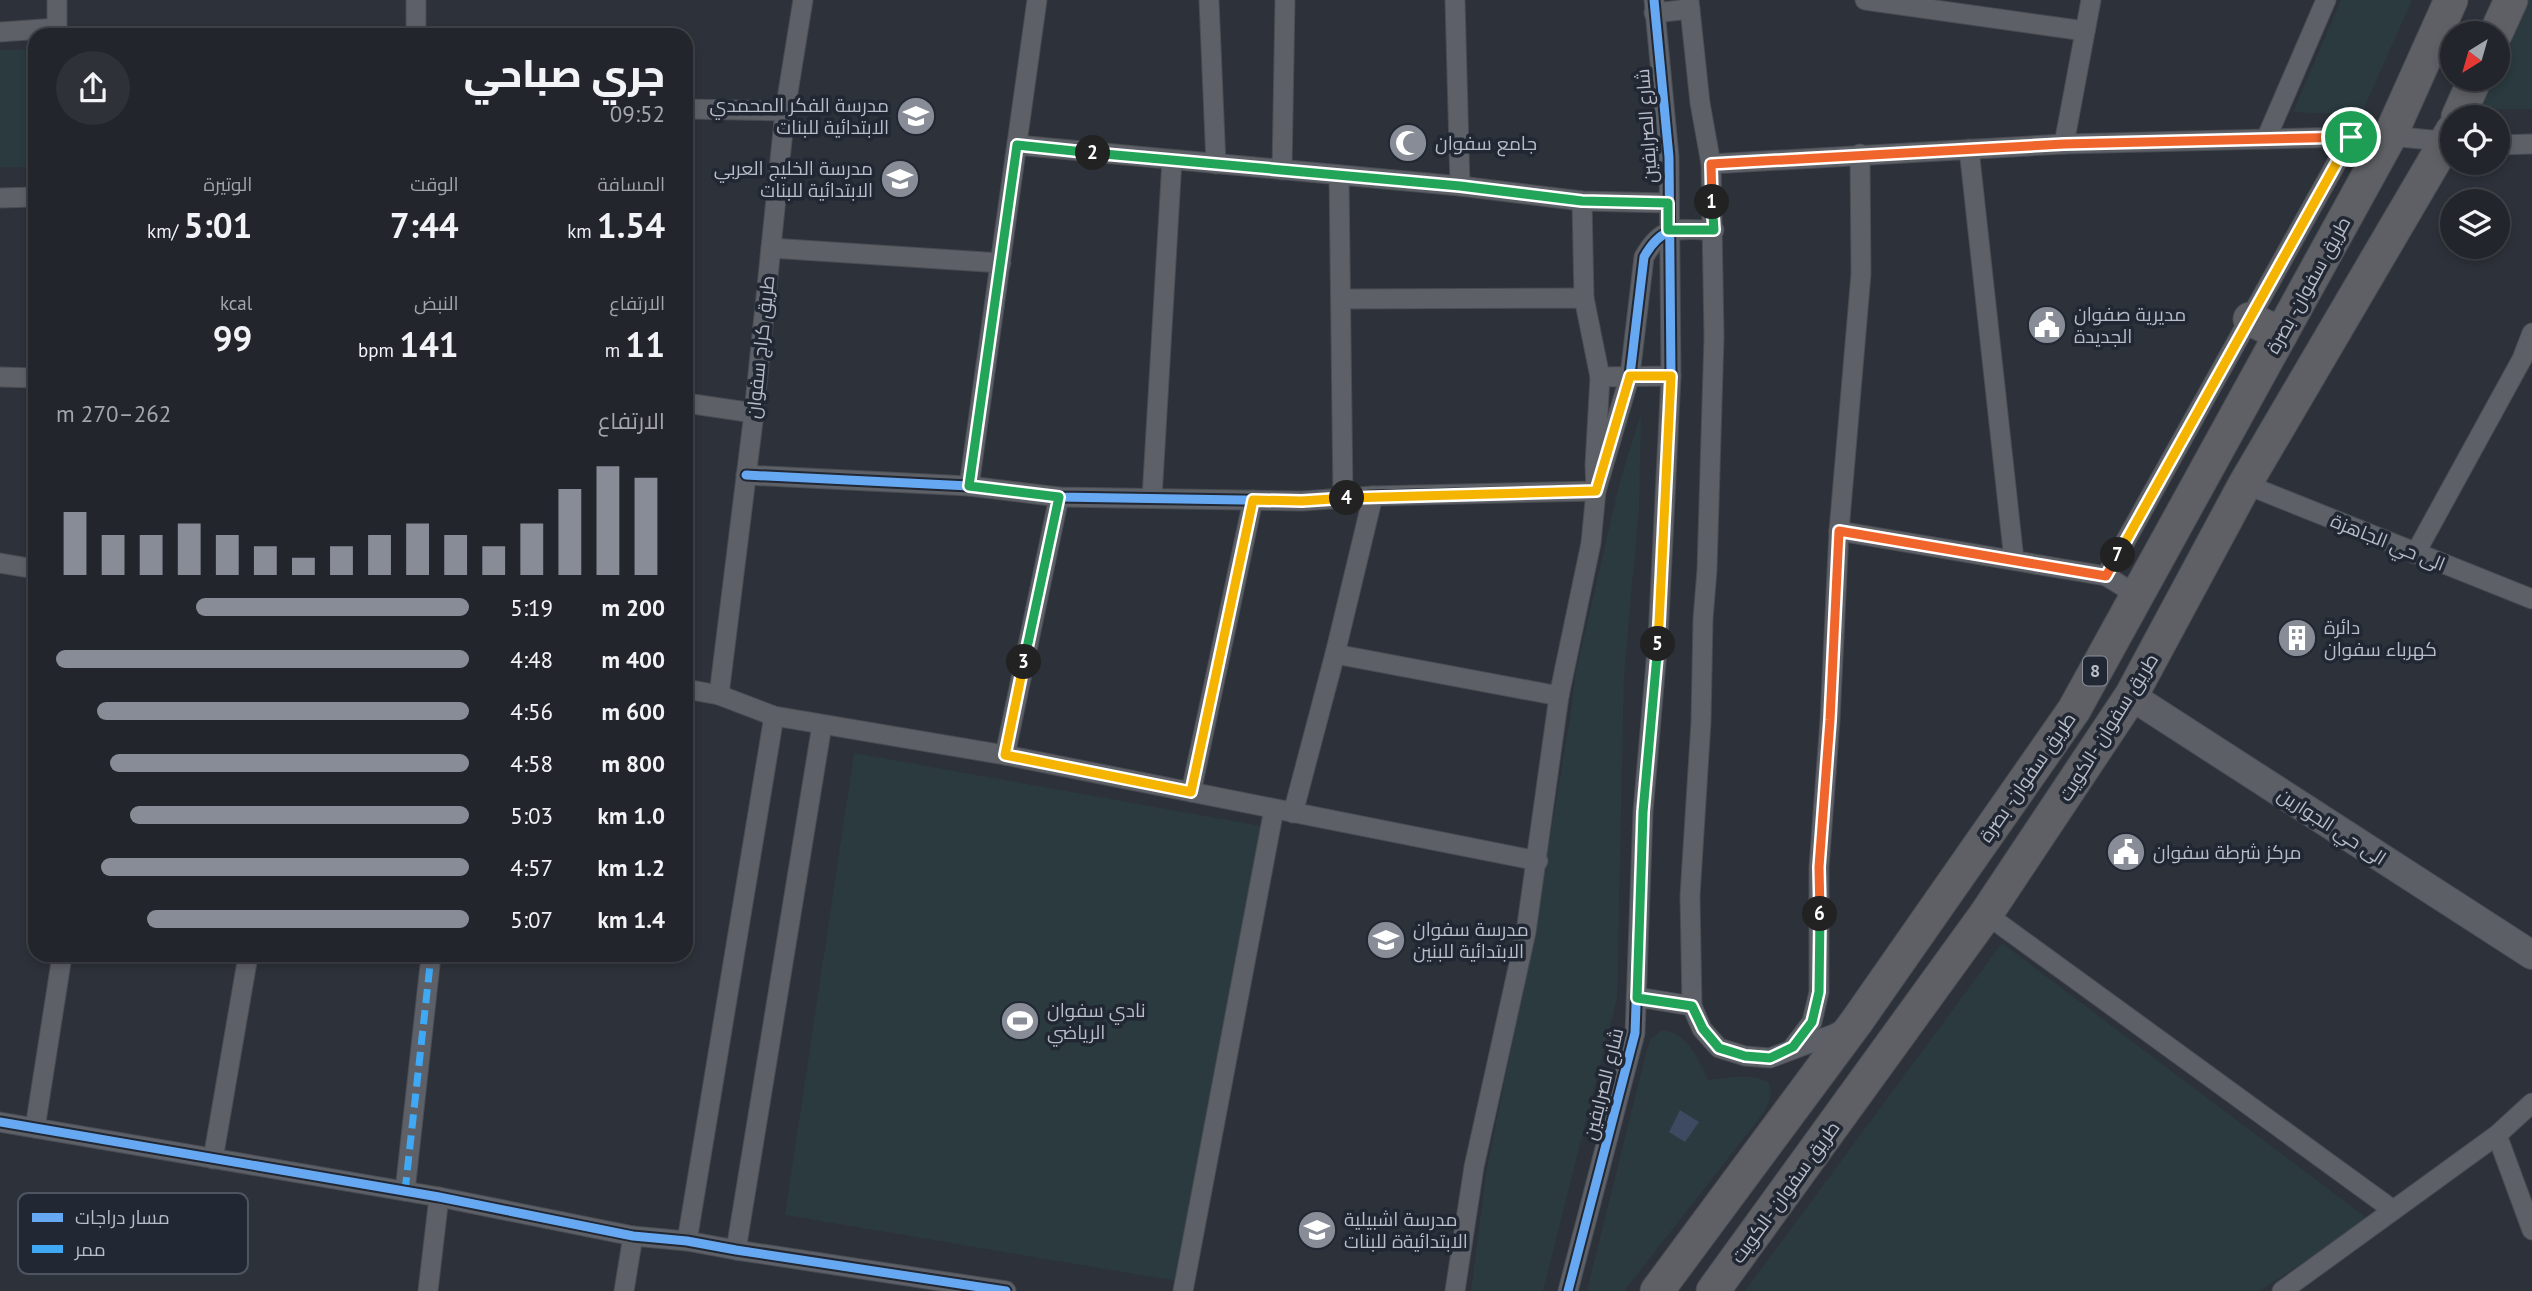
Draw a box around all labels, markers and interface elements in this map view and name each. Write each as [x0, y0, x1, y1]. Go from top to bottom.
north arrow [2440, 21, 2510, 91]
map controls [2440, 21, 2510, 259]
text: جري صباحي [464, 48, 665, 97]
button: share [56, 51, 130, 125]
street label: شارع الصرايفين [1630, 68, 1664, 184]
place label: مدرسة الفكر المحمدي الابتدائية للبنات [709, 93, 889, 139]
school or university icon: مدرسة الفكر المحمدي الابتدائية للبنات [895, 95, 937, 137]
text: 09:52 [610, 99, 665, 128]
button: locate [2440, 105, 2510, 175]
pin [2321, 107, 2381, 167]
icon: arrive [2332, 118, 2370, 156]
mosque icon: جامع سفوان [1387, 122, 1429, 164]
place label: جامع سفوان [1435, 131, 1537, 157]
pin: 2 [1076, 136, 1110, 170]
text: 2 [1087, 140, 1098, 164]
place label: مدرسة الخليج العربي الابتدائية للبنات [714, 156, 873, 202]
school or university icon: مدرسة الخليج العربي الابتدائية للبنات [879, 158, 921, 200]
text: الوتيرة [204, 172, 252, 196]
text: الوقت [410, 172, 459, 196]
text: المسافة [597, 172, 665, 196]
pin: 1 [1694, 184, 1730, 220]
text: 1 [1706, 189, 1717, 213]
button: layers [2440, 189, 2510, 259]
text: 5:01 [183, 202, 252, 248]
text: 7:44 [390, 202, 459, 248]
text: 1.54 [597, 202, 665, 248]
street label: طريق سفوان- بصرة [2260, 212, 2356, 358]
text: /km [147, 219, 183, 243]
text: km [567, 219, 597, 243]
street label: طريق كراج سفوان [741, 274, 781, 420]
text: kcal [220, 291, 252, 315]
text: النبض [414, 291, 459, 315]
text: الارتفاع [609, 291, 665, 315]
place label: مديرية صفوان الجديدة [2074, 302, 2186, 348]
public building icon: مديرية صفوان الجديدة [2026, 304, 2068, 346]
text: 99 [213, 315, 252, 361]
text: 141 [399, 321, 459, 367]
text: 11 [625, 321, 665, 367]
text: bpm [358, 338, 399, 362]
text: m [605, 338, 625, 362]
text: 262–270 m [56, 399, 171, 428]
text: الارتفاع [598, 406, 665, 435]
pin: 4 [1330, 480, 1364, 516]
text: 4 [1341, 485, 1352, 509]
street label: الى حي الجاهزة [2326, 508, 2449, 579]
pin: 7 [2100, 538, 2136, 572]
text: 7 [2112, 542, 2123, 566]
text: 5:19 [510, 593, 553, 622]
text: 200 m [602, 593, 665, 622]
place label: دائرة كهرباء سفوان [2324, 615, 2437, 661]
building icon: دائرة كهرباء سفوان [2276, 617, 2318, 659]
pin: 5 [1640, 626, 1676, 662]
text: 5 [1652, 631, 1663, 655]
pin: 3 [1006, 644, 1042, 680]
text: 4:48 [510, 645, 553, 674]
text: 400 m [602, 645, 665, 674]
text: 3 [1018, 649, 1029, 673]
street label: طريق سفوان -الكويت [2053, 649, 2164, 806]
road number: 8 [2083, 656, 2107, 686]
text: 4:56 [510, 697, 553, 726]
text: 600 m [602, 697, 665, 726]
street label: طريق سفوان- بصرة [1973, 707, 2082, 847]
text: 4:58 [510, 749, 553, 778]
text: 800 m [602, 749, 665, 778]
street label: الى حي الجوارين [2272, 782, 2391, 873]
text: 5:03 [510, 801, 553, 830]
text: 1.0 km [598, 801, 665, 830]
public building icon: مركز شرطة سفوان [2105, 831, 2147, 873]
place label: مركز شرطة سفوان [2153, 840, 2301, 864]
text: 4:57 [510, 853, 553, 882]
text: 1.2 km [598, 853, 665, 882]
pin: 6 [1802, 897, 1838, 932]
text: 6 [1814, 901, 1825, 925]
text: 5:07 [510, 905, 553, 934]
text: 1.4 km [598, 905, 665, 934]
place label: مدرسة سفوان الابتدائية للبنين [1413, 917, 1529, 963]
school or university icon: مدرسة سفوان الابتدائية للبنين [1365, 919, 1407, 961]
place label: نادي سفوان الرياضي [1047, 998, 1146, 1047]
sports icon: نادي سفوان الرياضي [999, 1000, 1041, 1042]
street label: شارع الصرايفين [1577, 1025, 1630, 1143]
street label: طريق سفوان -الكويت [1725, 1116, 1845, 1268]
legend [18, 1193, 248, 1274]
text: مسار دراجات [75, 1205, 170, 1229]
place label: مدرسة اشبيلية الابتدائيةة للبنات [1344, 1207, 1468, 1253]
school or university icon: مدرسة اشبيلية الابتدائيةة للبنات [1296, 1209, 1338, 1251]
text: ممر [74, 1237, 106, 1261]

